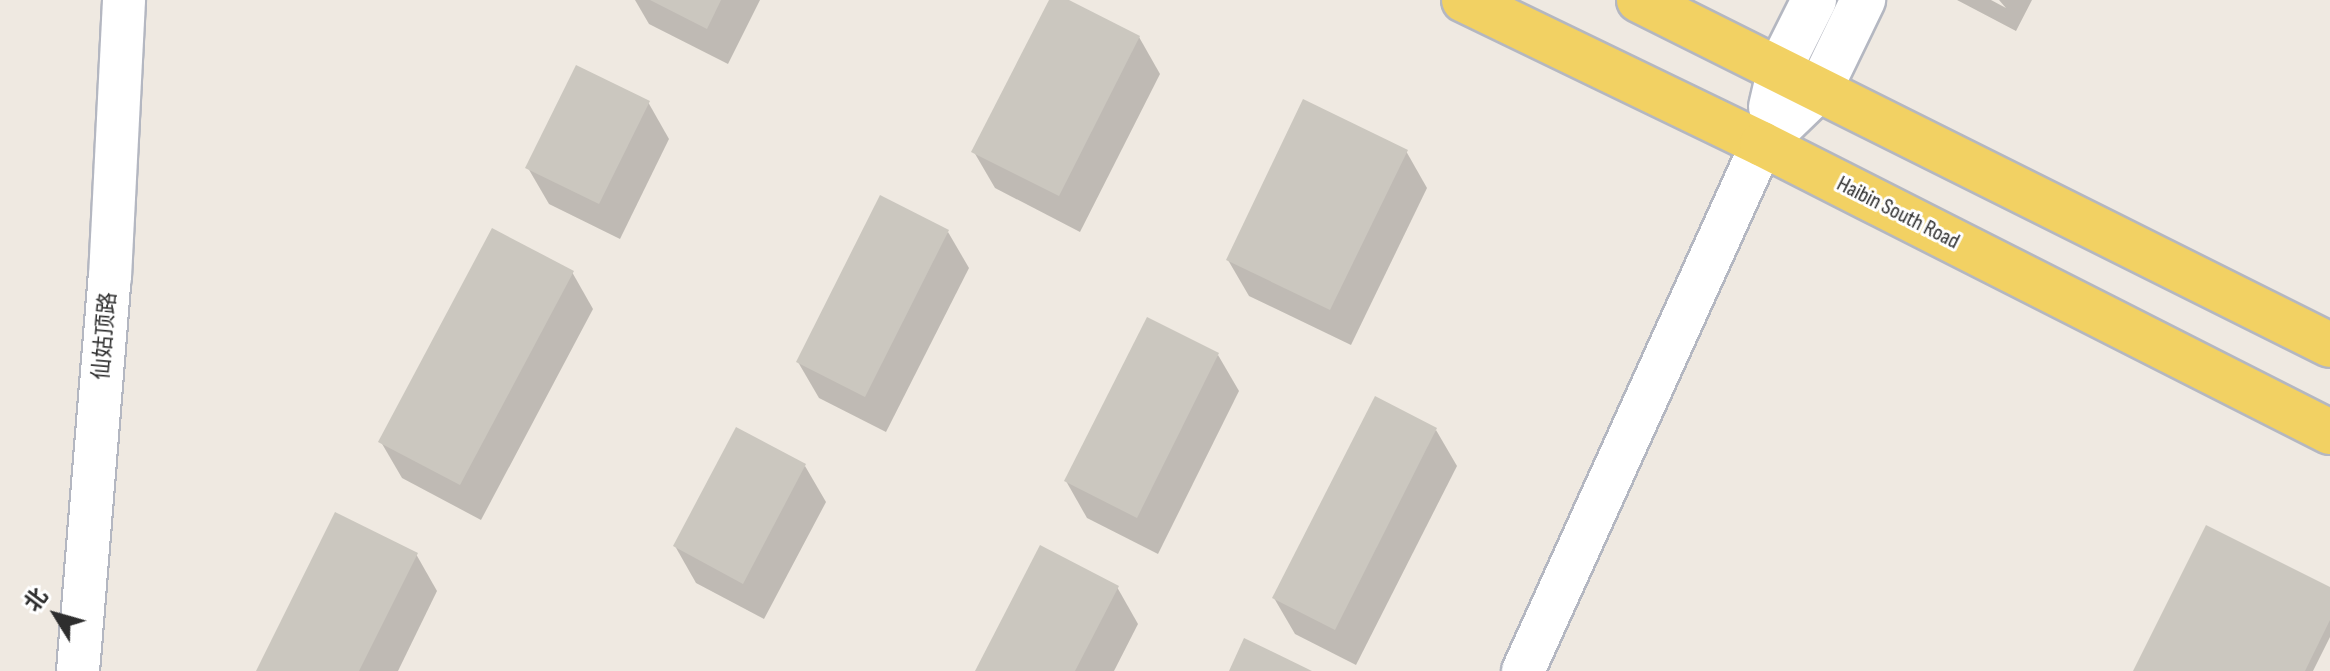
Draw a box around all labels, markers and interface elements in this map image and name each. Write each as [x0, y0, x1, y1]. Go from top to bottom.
street label: Haibin South Road [1832, 171, 1964, 255]
street label: 仙姑顶路 [88, 291, 122, 381]
north arrow [16, 575, 96, 655]
text: 北 [19, 583, 54, 617]

